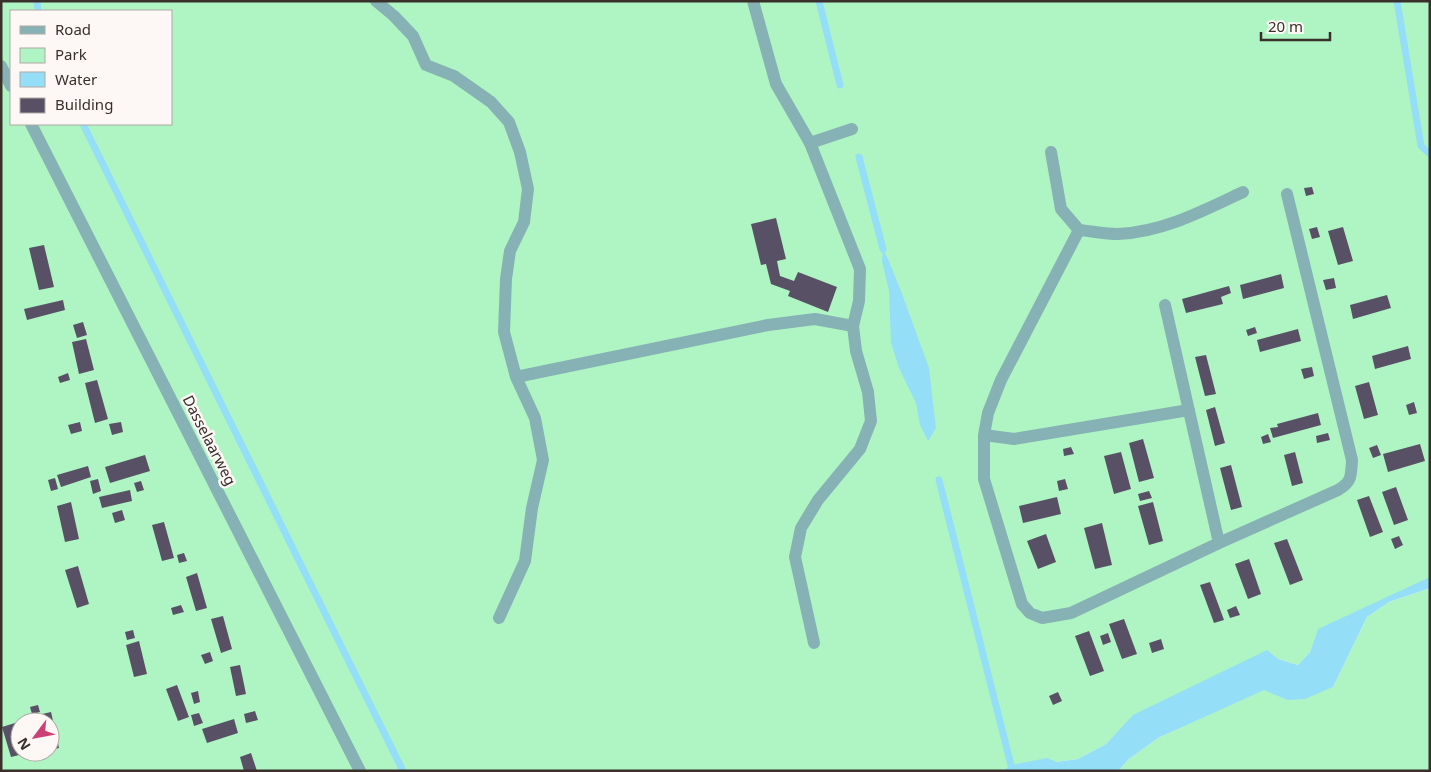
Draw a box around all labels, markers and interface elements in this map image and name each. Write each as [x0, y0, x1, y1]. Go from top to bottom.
legend [10, 10, 172, 125]
scale bar [1261, 10, 1330, 42]
text: 20 m [1268, 16, 1303, 36]
text: Road [55, 19, 91, 39]
text: Park [55, 44, 87, 64]
text: Water [55, 69, 97, 89]
text: Building [55, 94, 113, 114]
street label: Dasselaarweg [179, 392, 241, 488]
north arrow [10, 712, 60, 762]
text: N [12, 734, 35, 754]

